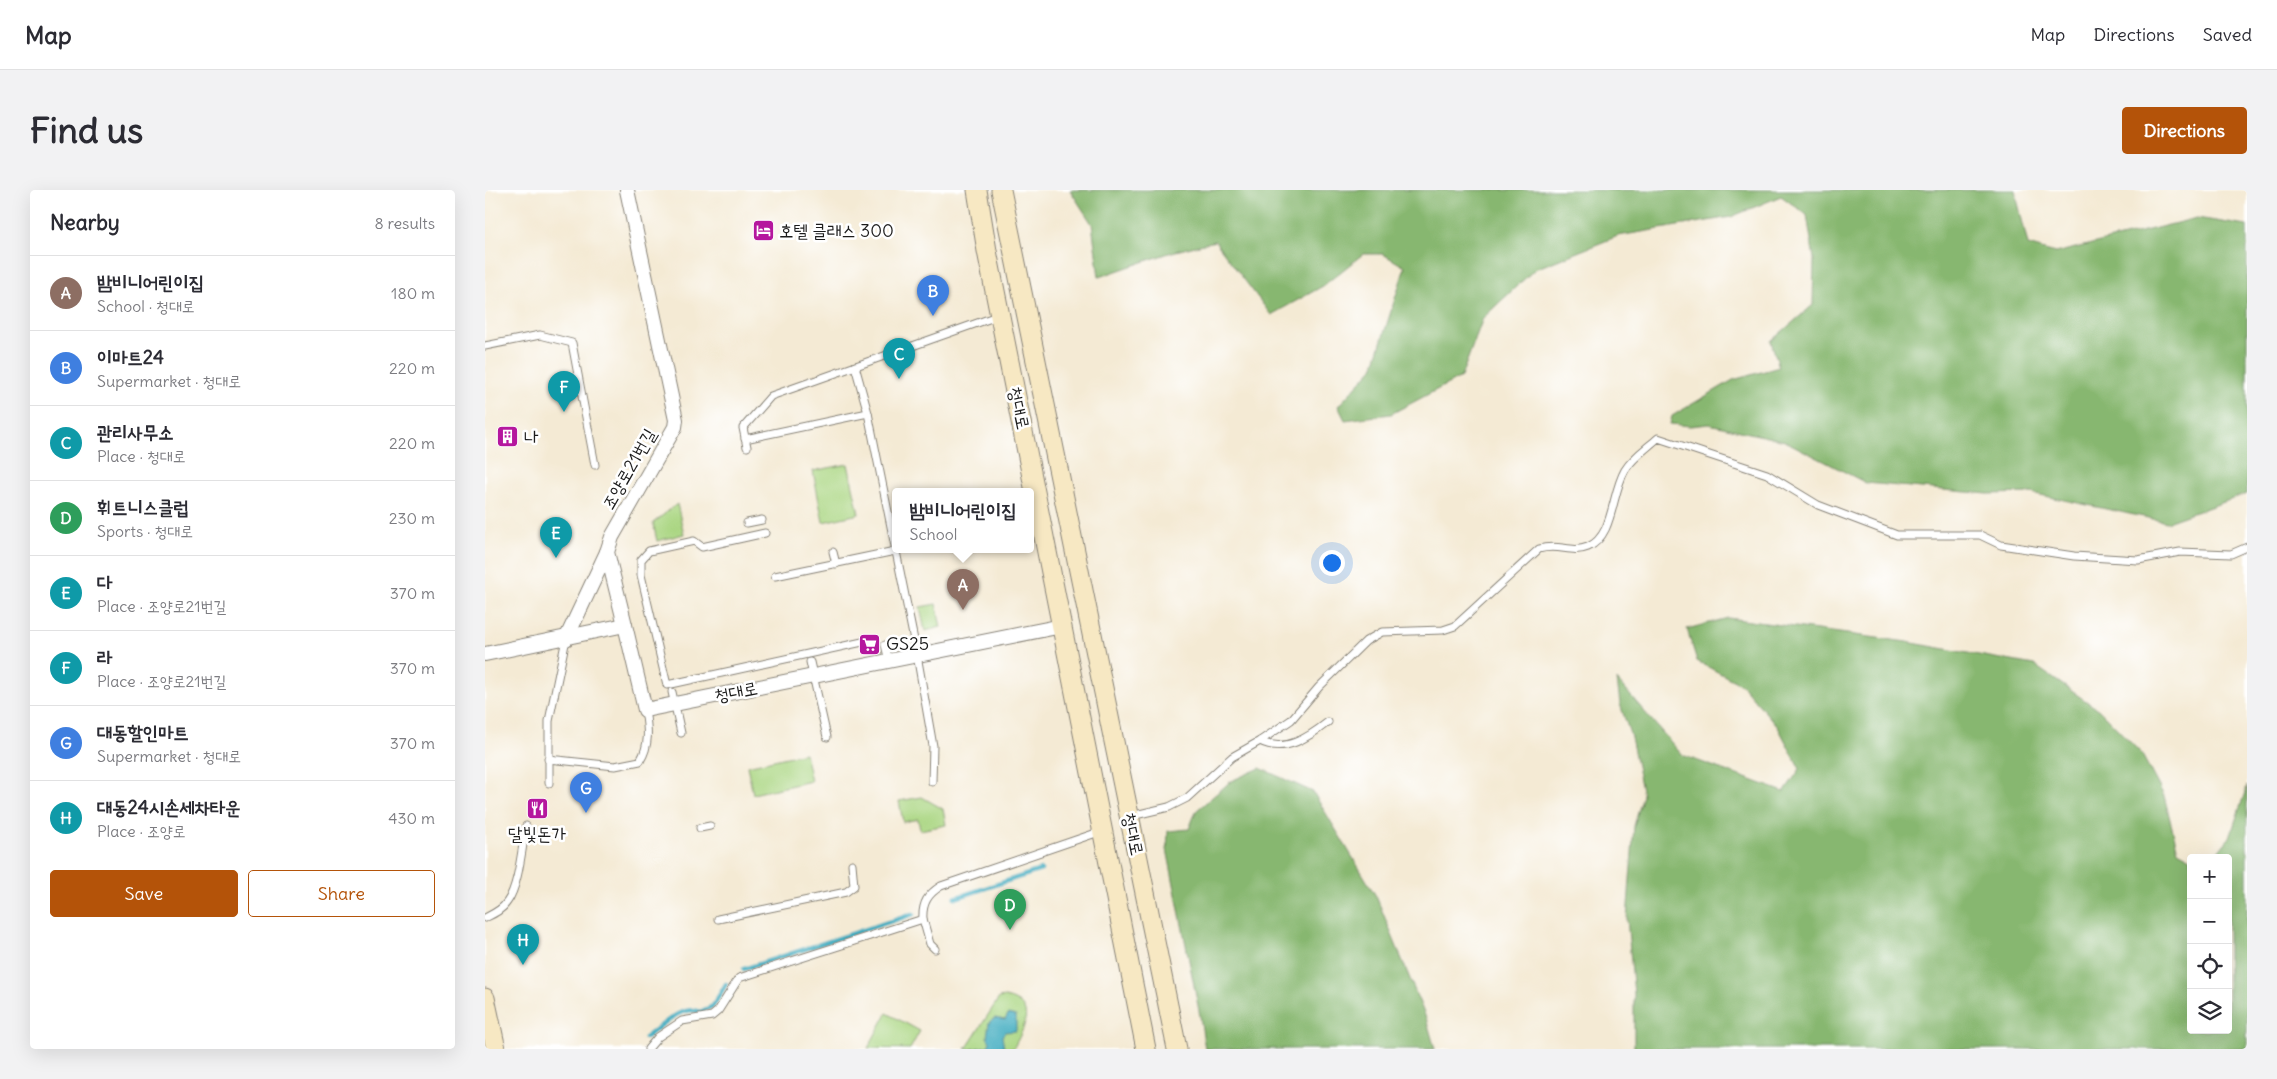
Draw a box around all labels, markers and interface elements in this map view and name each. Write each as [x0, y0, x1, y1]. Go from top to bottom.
text: Map [25, 20, 72, 50]
text: Map [2030, 23, 2065, 46]
text: Directions [2093, 23, 2175, 46]
text: Saved [2203, 23, 2252, 46]
button: Directions [2122, 107, 2247, 154]
text: Find us [30, 108, 143, 152]
text: Nearby [50, 209, 120, 236]
text: 8 results [374, 213, 435, 233]
hotel icon: 호텔 클래스 300 [751, 219, 775, 243]
place label: 호텔 클래스 300 [779, 219, 894, 242]
text: 밤비니어린이집 [97, 270, 204, 294]
pin: B [917, 275, 949, 316]
text: A [61, 283, 71, 303]
text: 180 m [391, 283, 435, 303]
text: School · 청대로 [97, 296, 195, 316]
pin: C [883, 338, 915, 379]
text: 이마트24 [97, 345, 164, 369]
text: B [61, 358, 71, 378]
text: 220 m [389, 358, 435, 378]
text: Supermarket · 청대로 [97, 371, 241, 391]
pin: F [548, 371, 580, 412]
street label: 청대로 [1004, 384, 1035, 432]
text: 관리사무소 [97, 420, 173, 444]
street label: 조양로21번길 [596, 424, 661, 513]
building icon: 나 [496, 425, 520, 449]
place label: 나 [524, 425, 539, 448]
text: C [61, 433, 71, 453]
text: 220 m [389, 433, 435, 453]
text: Place · 청대로 [97, 446, 186, 466]
popup [892, 488, 1034, 553]
text: 휘트니스클럽 [97, 495, 189, 519]
text: 밤비니어린이집 [909, 498, 1017, 522]
text: D [60, 508, 72, 528]
text: 230 m [389, 508, 435, 528]
pin: E [540, 517, 572, 558]
text: Sports · 청대로 [97, 521, 193, 541]
text: School [909, 524, 957, 544]
your location [1319, 550, 1345, 576]
pin: A [947, 569, 979, 610]
text: 다 [97, 570, 112, 594]
text: E [61, 583, 71, 603]
text: 370 m [390, 583, 435, 603]
text: Place · 조양로21번길 [97, 596, 226, 616]
supermarket icon: GS25 [858, 632, 882, 656]
place label: GS25 [886, 632, 929, 655]
text: 라 [97, 645, 112, 669]
text: F [61, 658, 71, 678]
text: 370 m [390, 658, 435, 678]
text: Place · 조양로21번길 [97, 671, 226, 691]
street label: 청대로 [712, 676, 759, 707]
text: 대동할인마트 [97, 720, 189, 744]
text: G [60, 733, 72, 753]
text: 370 m [390, 733, 435, 753]
text: Supermarket · 청대로 [97, 746, 241, 766]
pin: G [570, 772, 602, 813]
text: 대동24시손세차타운 [97, 795, 240, 819]
restaurant icon: 달빛돈가 [525, 797, 549, 821]
text: H [60, 808, 72, 828]
text: 430 m [388, 808, 435, 828]
street label: 청대로 [1118, 810, 1149, 858]
text: Place · 조양로 [97, 821, 186, 841]
place label: 달빛돈가 [508, 822, 566, 845]
map controls [2187, 854, 2232, 1034]
button: + [2187, 854, 2232, 899]
button: Save [50, 870, 238, 917]
button: Share [248, 870, 435, 917]
pin: D [994, 889, 1026, 930]
button: − [2187, 899, 2232, 944]
pin: H [507, 924, 539, 965]
button: locate [2187, 944, 2232, 989]
button: layers [2187, 989, 2232, 1034]

